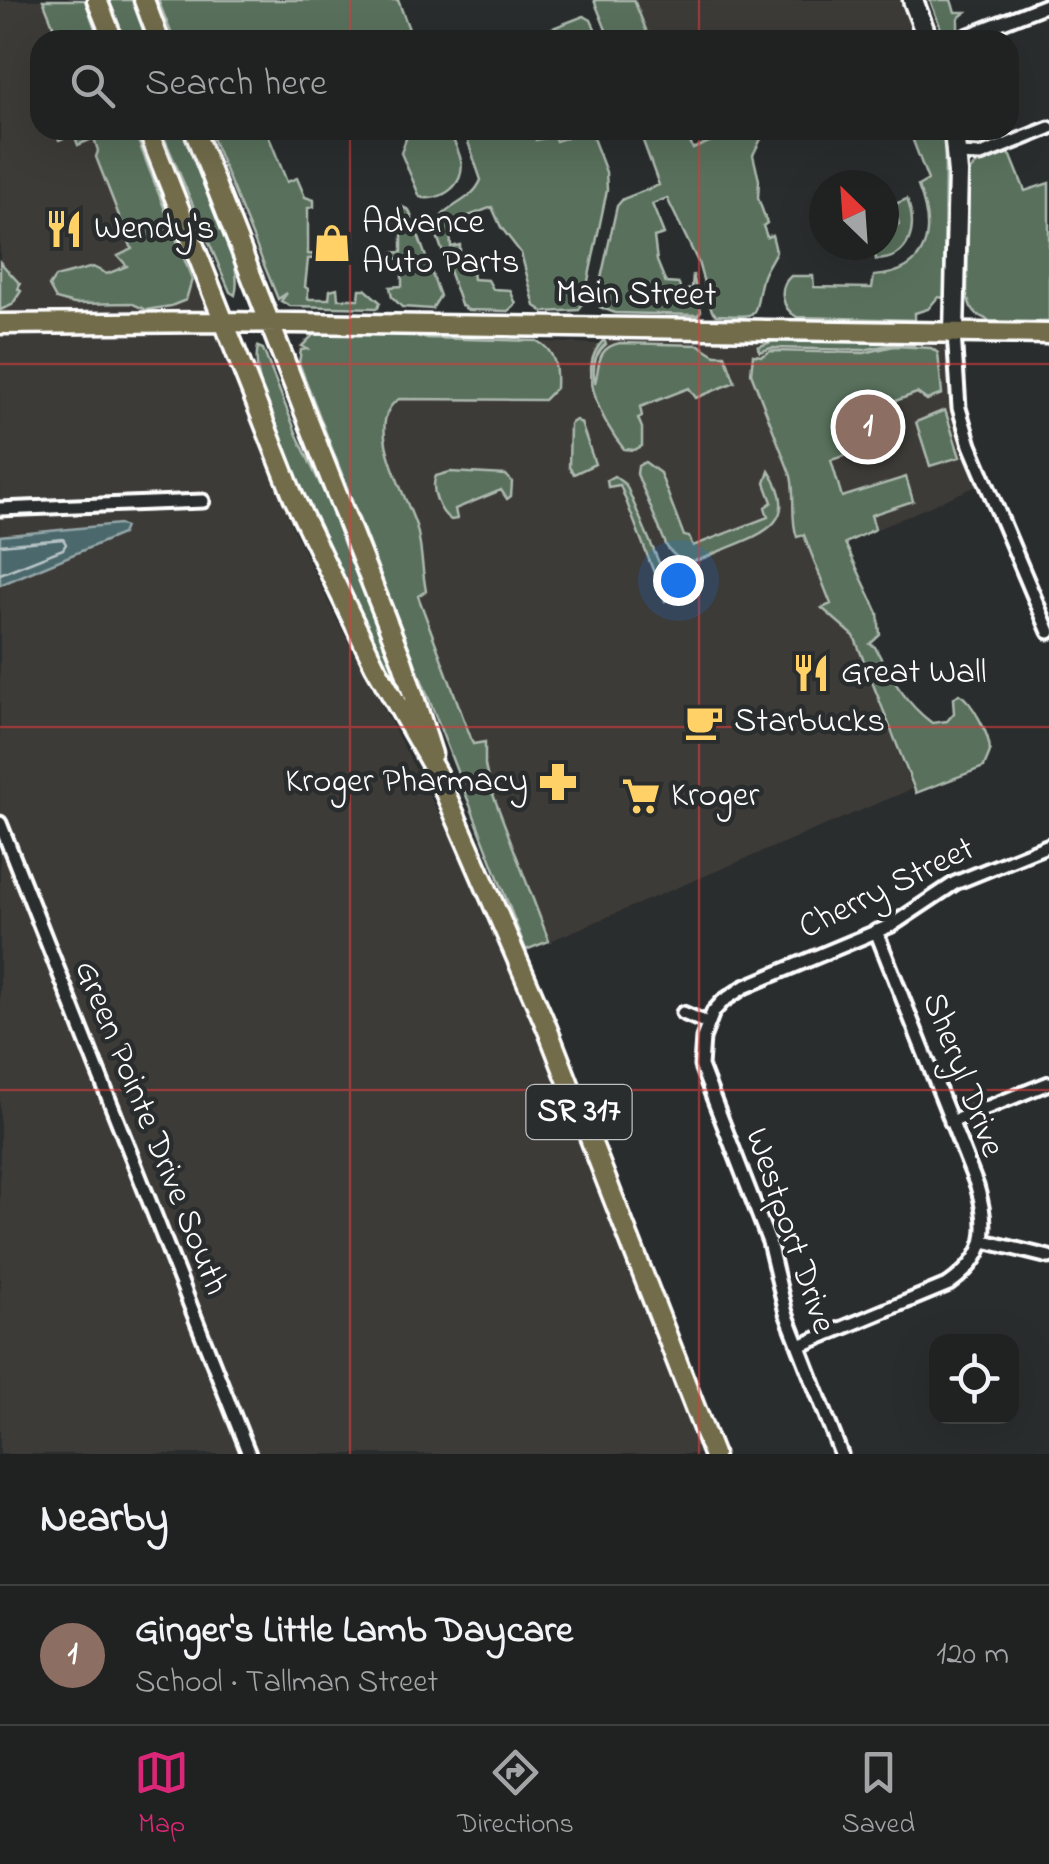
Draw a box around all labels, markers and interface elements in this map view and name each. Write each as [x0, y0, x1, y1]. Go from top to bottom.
search box [30, 30, 1019, 140]
text: Search here [145, 57, 327, 113]
icon: search [65, 58, 120, 113]
north arrow [809, 170, 899, 260]
place label: Advance Auto Parts [362, 198, 520, 289]
place label: Wendy's [94, 204, 215, 255]
restaurant icon: Wendy's [43, 208, 85, 250]
shop icon: Advance Auto Parts [311, 222, 353, 264]
street label: Main Street [555, 268, 717, 322]
pin: 1 [836, 390, 900, 464]
your location [653, 555, 704, 606]
place label: Great Wall [841, 648, 987, 699]
restaurant icon: Great Wall [790, 652, 832, 694]
place label: Starbucks [734, 697, 885, 748]
cafe icon: Starbucks [683, 701, 725, 743]
place label: Kroger Pharmacy [285, 757, 528, 808]
pharmacy icon: Kroger Pharmacy [537, 761, 579, 803]
place label: Kroger [671, 771, 759, 822]
supermarket icon: Kroger [620, 775, 662, 817]
street label: Cherry Street [791, 824, 984, 953]
street label: Green Pointe Drive South [59, 953, 241, 1303]
street label: Sheryl Drive [907, 985, 1017, 1165]
road number: SR 317 [526, 1085, 632, 1139]
street label: Westport Drive [730, 1121, 848, 1341]
map controls [929, 1334, 1019, 1424]
button: locate [929, 1334, 1019, 1424]
text: Nearby [40, 1489, 168, 1550]
text: Ginger's Little Lamb Daycare [135, 1604, 573, 1660]
text: 1 [67, 1632, 78, 1679]
text: 120 m [936, 1632, 1009, 1679]
text: School · Tallman Street [135, 1660, 438, 1707]
tab: Map [134, 1745, 189, 1846]
tab: Directions [457, 1745, 574, 1846]
tab: Saved [842, 1745, 915, 1846]

